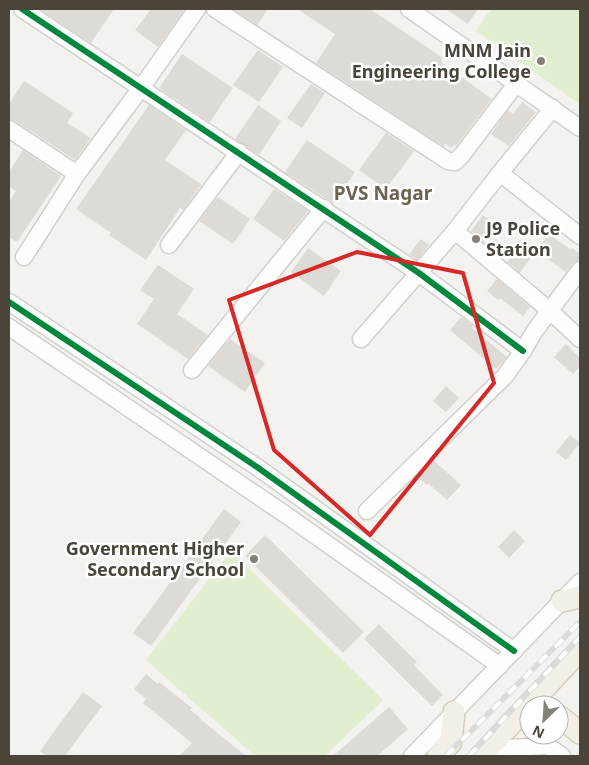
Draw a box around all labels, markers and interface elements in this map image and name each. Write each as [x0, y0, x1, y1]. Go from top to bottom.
place label: MNM Jain Engineering College [352, 38, 531, 83]
marker: MNM Jain Engineering College [535, 55, 547, 67]
district label: PVS Nagar [334, 180, 433, 206]
place label: J9 Police Station [484, 216, 560, 261]
marker: J9 Police Station [470, 233, 482, 245]
place label: Government Higher Secondary School [66, 536, 244, 581]
marker: Government Higher Secondary School [248, 553, 260, 565]
north arrow [519, 695, 569, 745]
text: N [529, 721, 547, 743]

